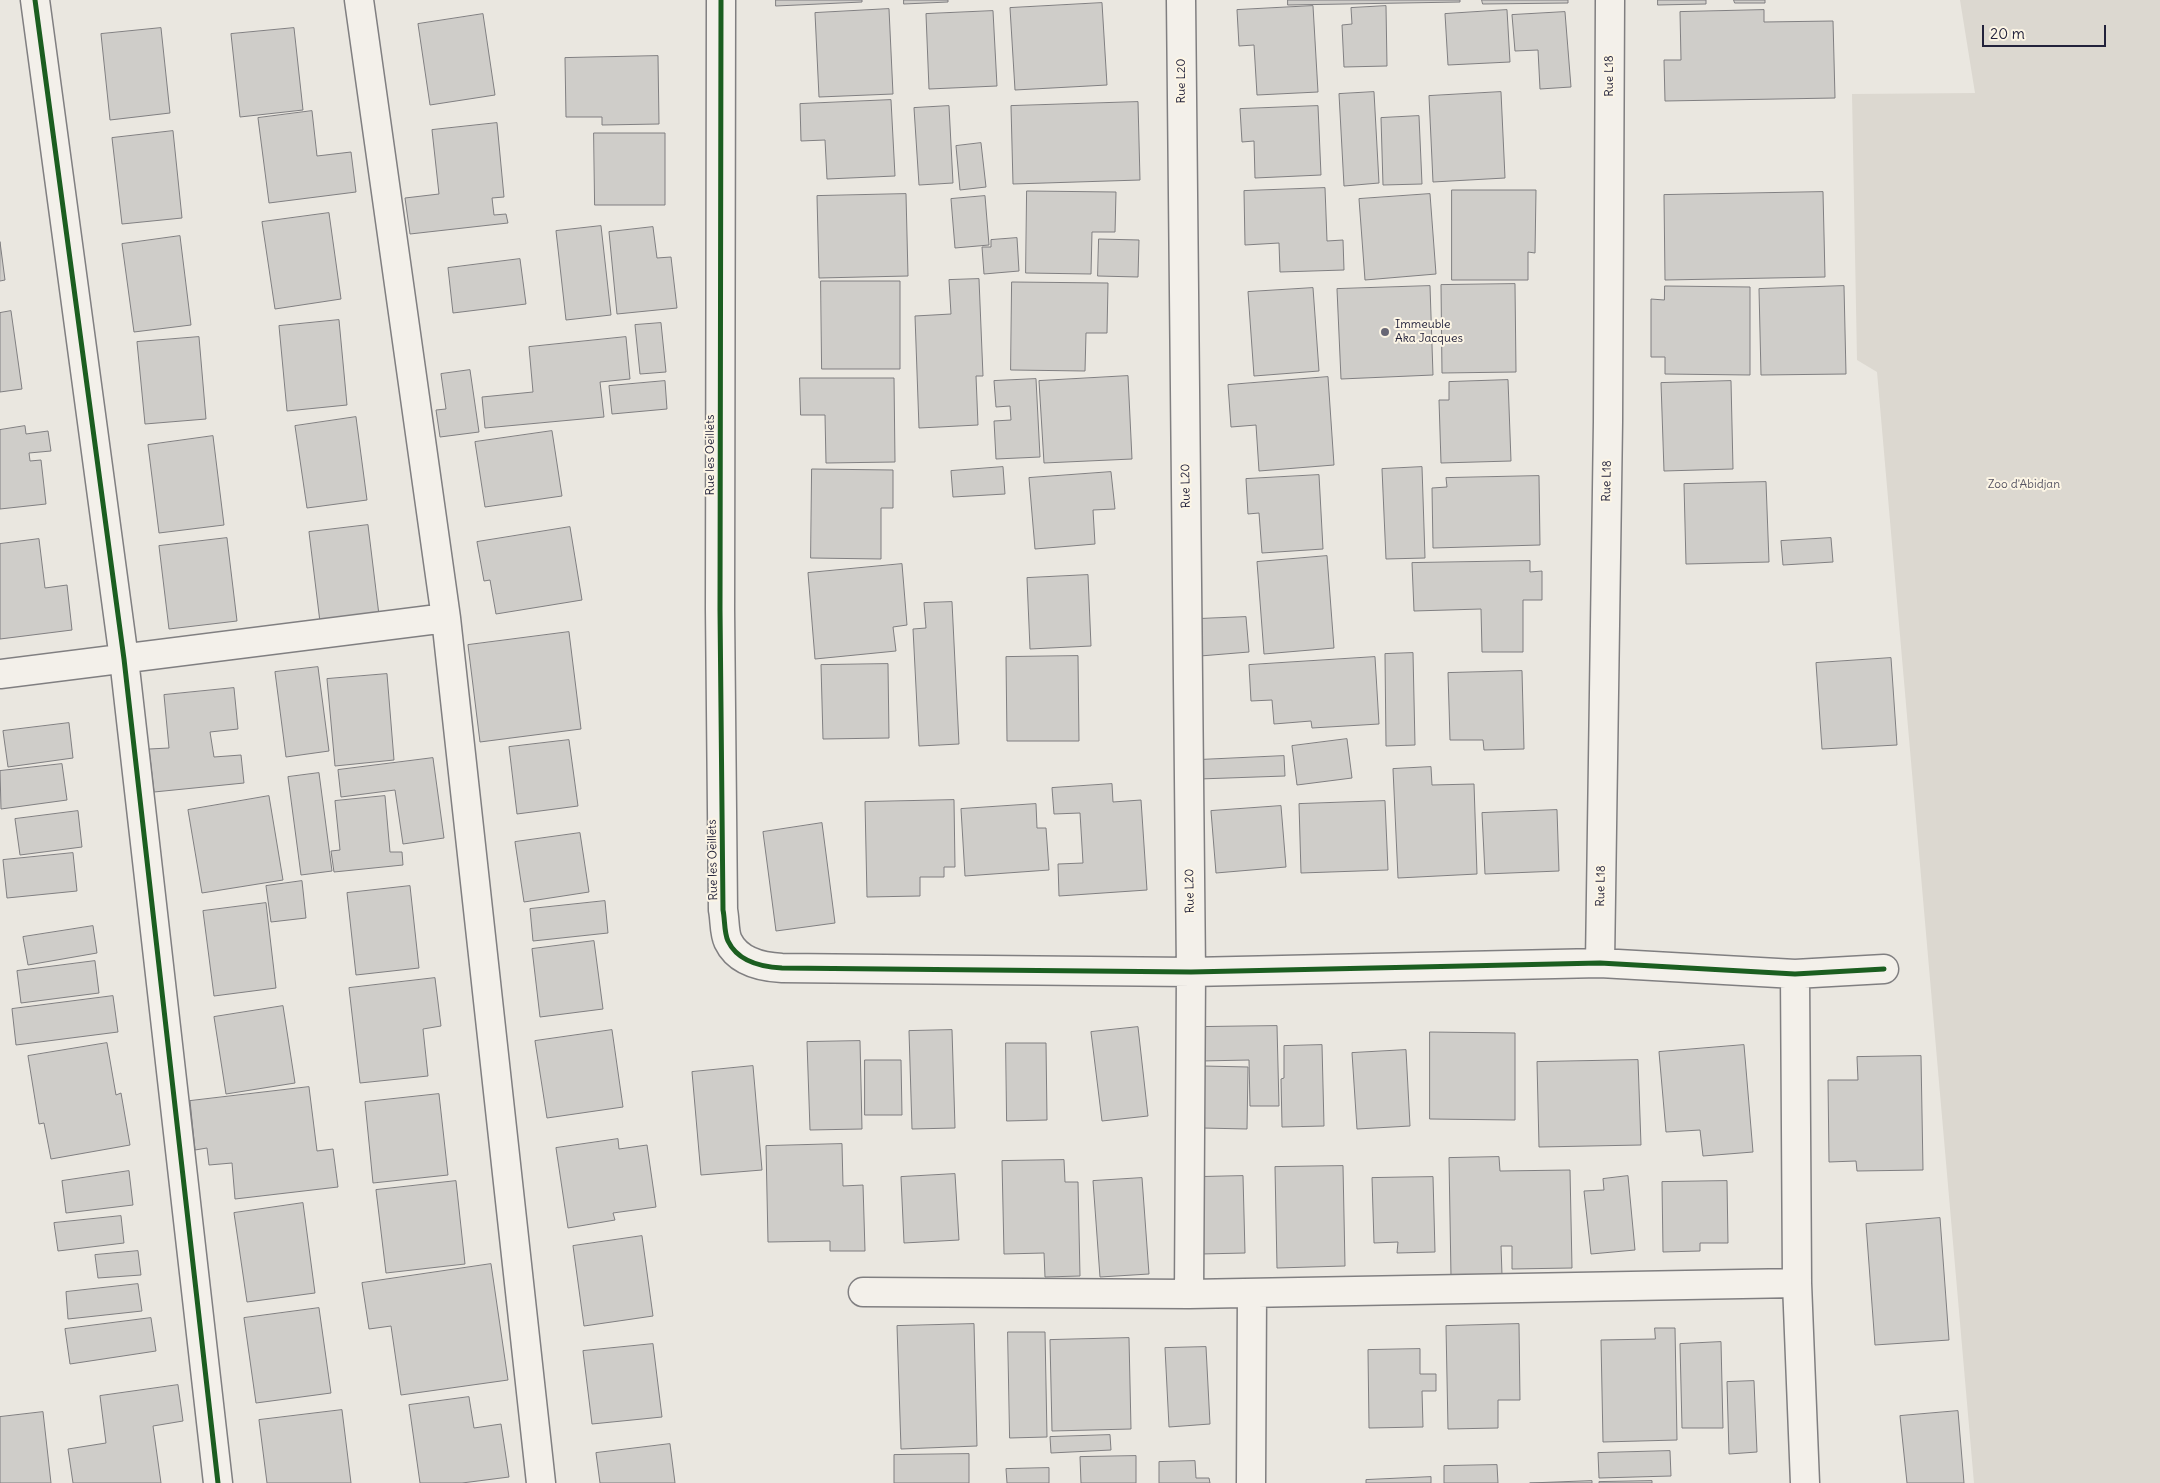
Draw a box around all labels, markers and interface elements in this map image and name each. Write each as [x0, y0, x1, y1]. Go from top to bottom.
scale bar [1985, 15, 2109, 47]
text: 20 m [1990, 24, 2025, 43]
street label: Rue L18 [1603, 55, 1617, 97]
street label: Rue L20 [1175, 59, 1189, 103]
place label: Immeuble Aka Jacques [1395, 318, 1463, 346]
marker: Immeuble Aka Jacques [1379, 326, 1391, 338]
street label: Rue les Oeillets [704, 414, 718, 496]
street label: Rue L18 [1599, 460, 1615, 502]
street label: Rue L20 [1178, 463, 1194, 509]
park label: Zoo d'Abidjan [1988, 478, 2060, 492]
street label: Rue les Oeillets [705, 819, 721, 901]
street label: Rue L18 [1593, 865, 1609, 907]
street label: Rue L20 [1182, 868, 1198, 914]

